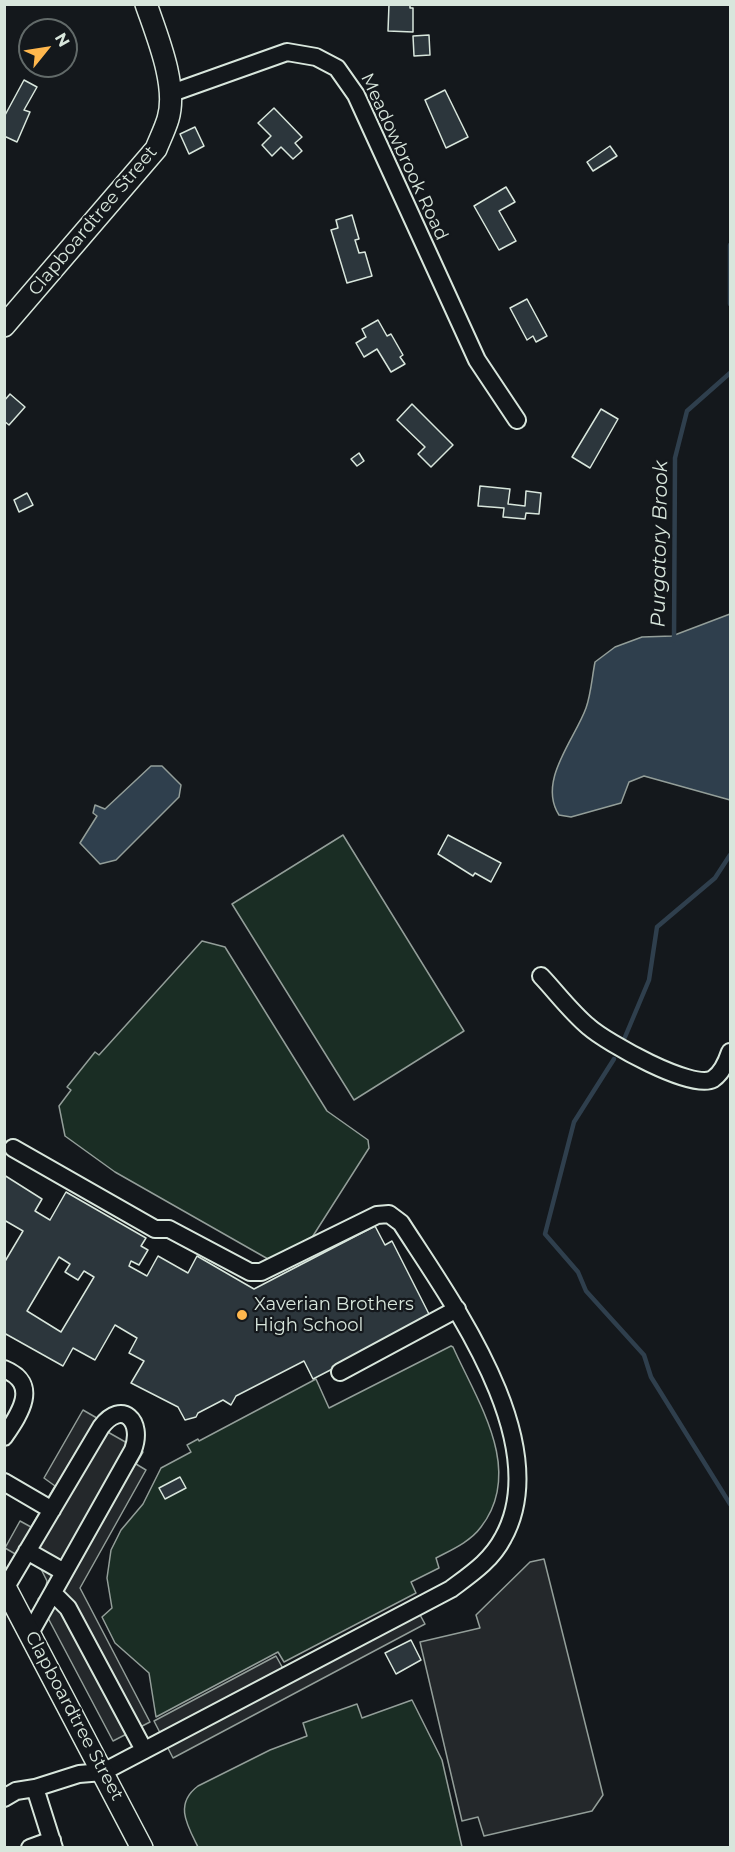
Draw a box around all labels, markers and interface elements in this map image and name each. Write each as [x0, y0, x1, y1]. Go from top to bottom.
north arrow [18, 18, 78, 78]
text: N [51, 29, 74, 50]
street label: Meadowbrook Road [356, 70, 452, 244]
street label: Clapboardtree Street [24, 142, 162, 300]
water label: Purgatory Brook [647, 460, 673, 628]
place label: Xaverian Brothers High School [254, 1294, 414, 1336]
marker: Xaverian Brothers High School [235, 1308, 249, 1322]
street label: Clapboardtree Street [20, 1628, 128, 1804]

